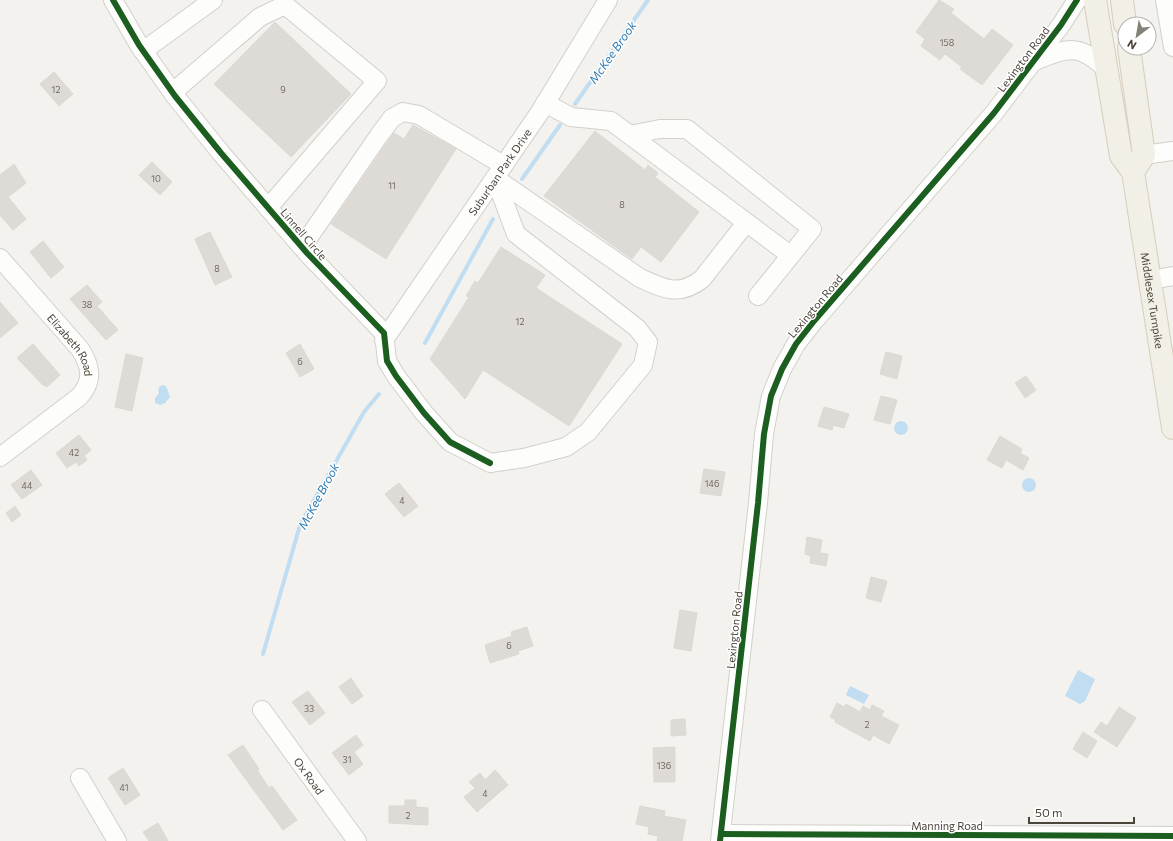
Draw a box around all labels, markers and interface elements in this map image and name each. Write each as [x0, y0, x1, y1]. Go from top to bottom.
north arrow [1117, 16, 1157, 56]
water label: McKee Brook [585, 18, 639, 86]
street label: Lexington Road [994, 24, 1052, 94]
house number: 158 [940, 37, 954, 48]
text: N [1125, 37, 1138, 53]
house number: 12 [52, 84, 60, 95]
house number: 9 [280, 84, 286, 95]
street label: Suburban Park Drive [465, 126, 534, 217]
house number: 10 [151, 173, 161, 184]
house number: 11 [388, 180, 396, 191]
house number: 8 [619, 199, 625, 210]
street label: Linnell Circle [278, 206, 330, 262]
street label: Middlesex Turnpike [1139, 251, 1167, 350]
house number: 8 [214, 263, 220, 274]
street label: Lexington Road [785, 272, 845, 340]
house number: 38 [82, 299, 92, 310]
street label: Elizabeth Road [45, 311, 96, 376]
house number: 12 [516, 316, 524, 327]
house number: 6 [297, 356, 303, 367]
house number: 42 [69, 447, 79, 458]
water label: McKee Brook [295, 460, 342, 532]
house number: 146 [705, 478, 719, 489]
house number: 44 [22, 480, 33, 491]
house number: 4 [399, 495, 405, 506]
street label: Lexington Road [723, 590, 745, 670]
house number: 6 [506, 640, 512, 651]
house number: 33 [304, 703, 314, 714]
house number: 2 [865, 719, 870, 730]
house number: 31 [343, 754, 351, 765]
street label: Ox Road [292, 755, 327, 797]
house number: 136 [657, 760, 671, 771]
house number: 41 [120, 782, 128, 793]
house number: 4 [482, 788, 488, 799]
scale bar [1029, 799, 1134, 825]
text: 50 m [1035, 805, 1063, 819]
house number: 2 [406, 810, 411, 821]
street label: Manning Road [911, 819, 983, 832]

